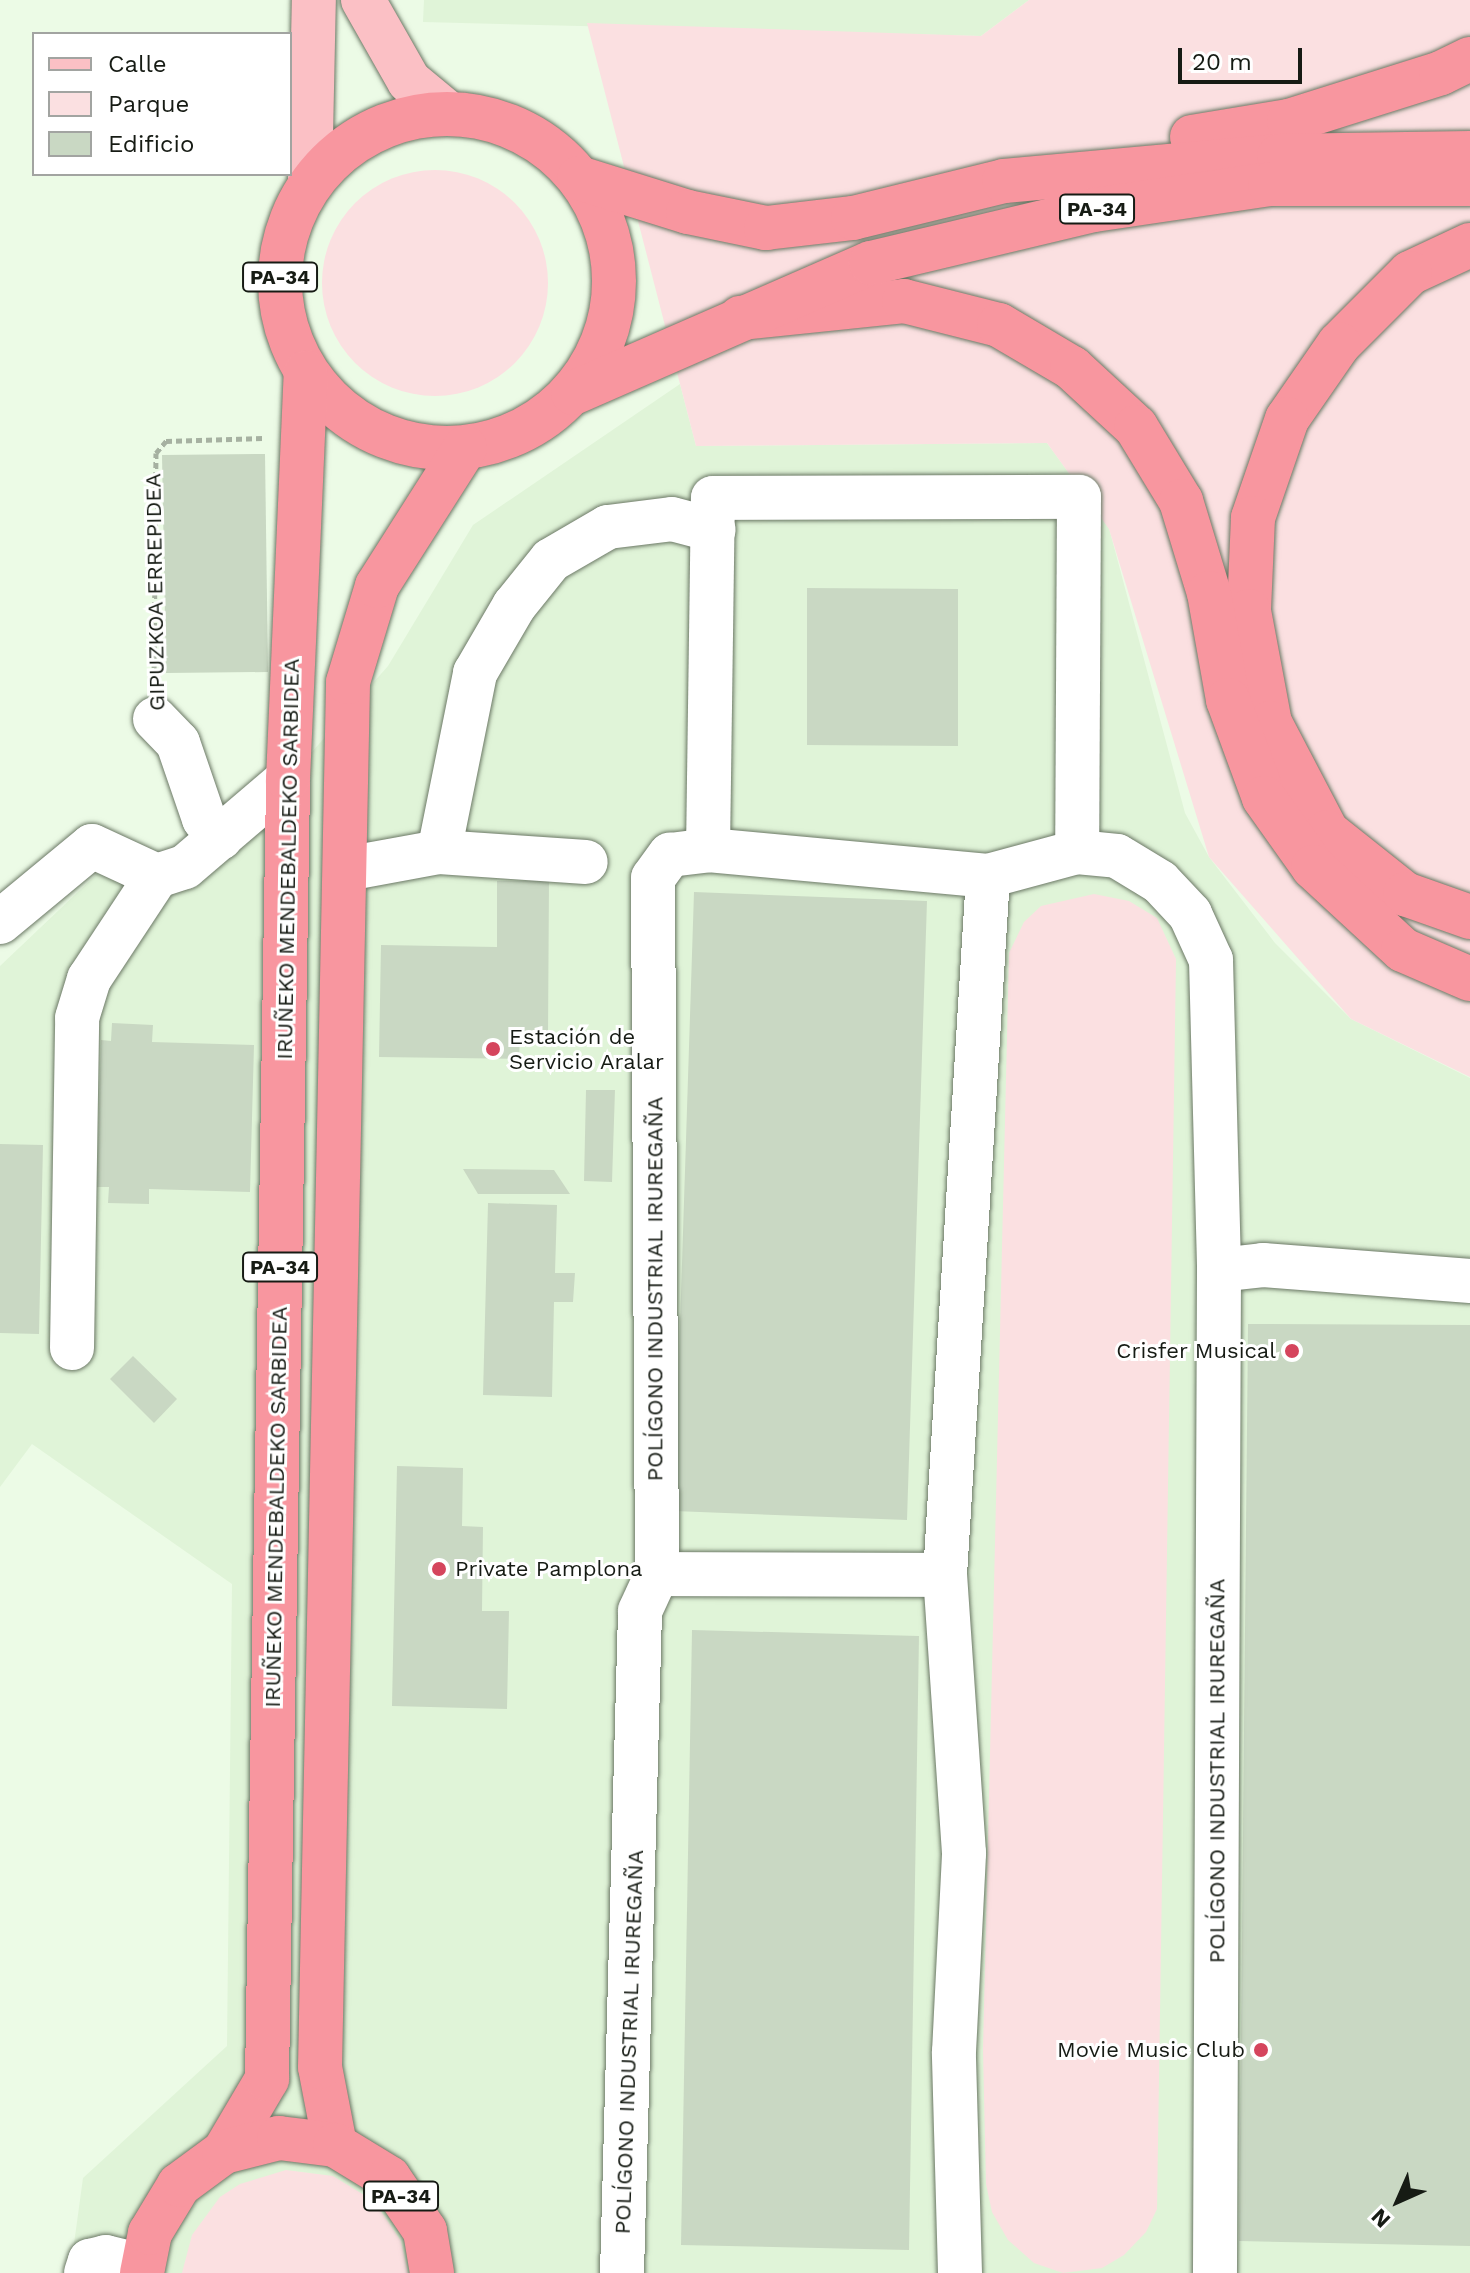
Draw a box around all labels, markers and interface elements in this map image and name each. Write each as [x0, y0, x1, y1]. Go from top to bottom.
legend [32, 32, 292, 176]
scale bar [1182, 32, 1306, 82]
text: 20 m [1192, 48, 1252, 76]
text: Calle [108, 50, 167, 78]
text: Parque [108, 90, 189, 118]
text: Edificio [108, 130, 194, 158]
road number: PA-34 [1059, 193, 1135, 225]
road number: PA-34 [242, 261, 318, 293]
street label: GIPUZKOA ERREPIDEA [140, 472, 170, 712]
street label: IRUÑEKO MENDEBALDEKO SARBIDEA [271, 658, 305, 1060]
place label: Estación de Servicio Aralar [509, 1023, 665, 1074]
marker: Estación de Servicio Aralar [484, 1040, 502, 1058]
street label: POLÍGONO INDUSTRIAL IRUREGAÑA [642, 1096, 668, 1482]
road number: PA-34 [242, 1251, 318, 1283]
street label: IRUÑEKO MENDEBALDEKO SARBIDEA [259, 1306, 293, 1708]
place label: Crisfer Musical [1116, 1338, 1276, 1364]
marker: Crisfer Musical [1283, 1342, 1301, 1360]
place label: Private Pamplona [455, 1556, 642, 1582]
marker: Private Pamplona [430, 1560, 448, 1578]
street label: POLÍGONO INDUSTRIAL IRUREGAÑA [1204, 1578, 1230, 1964]
street label: POLÍGONO INDUSTRIAL IRUREGAÑA [609, 1849, 649, 2235]
place label: Movie Music Club [1057, 2037, 1245, 2063]
marker: Movie Music Club [1252, 2041, 1270, 2059]
north arrow [1358, 2161, 1438, 2241]
road number: PA-34 [363, 2180, 439, 2212]
text: N [1366, 2204, 1395, 2233]

